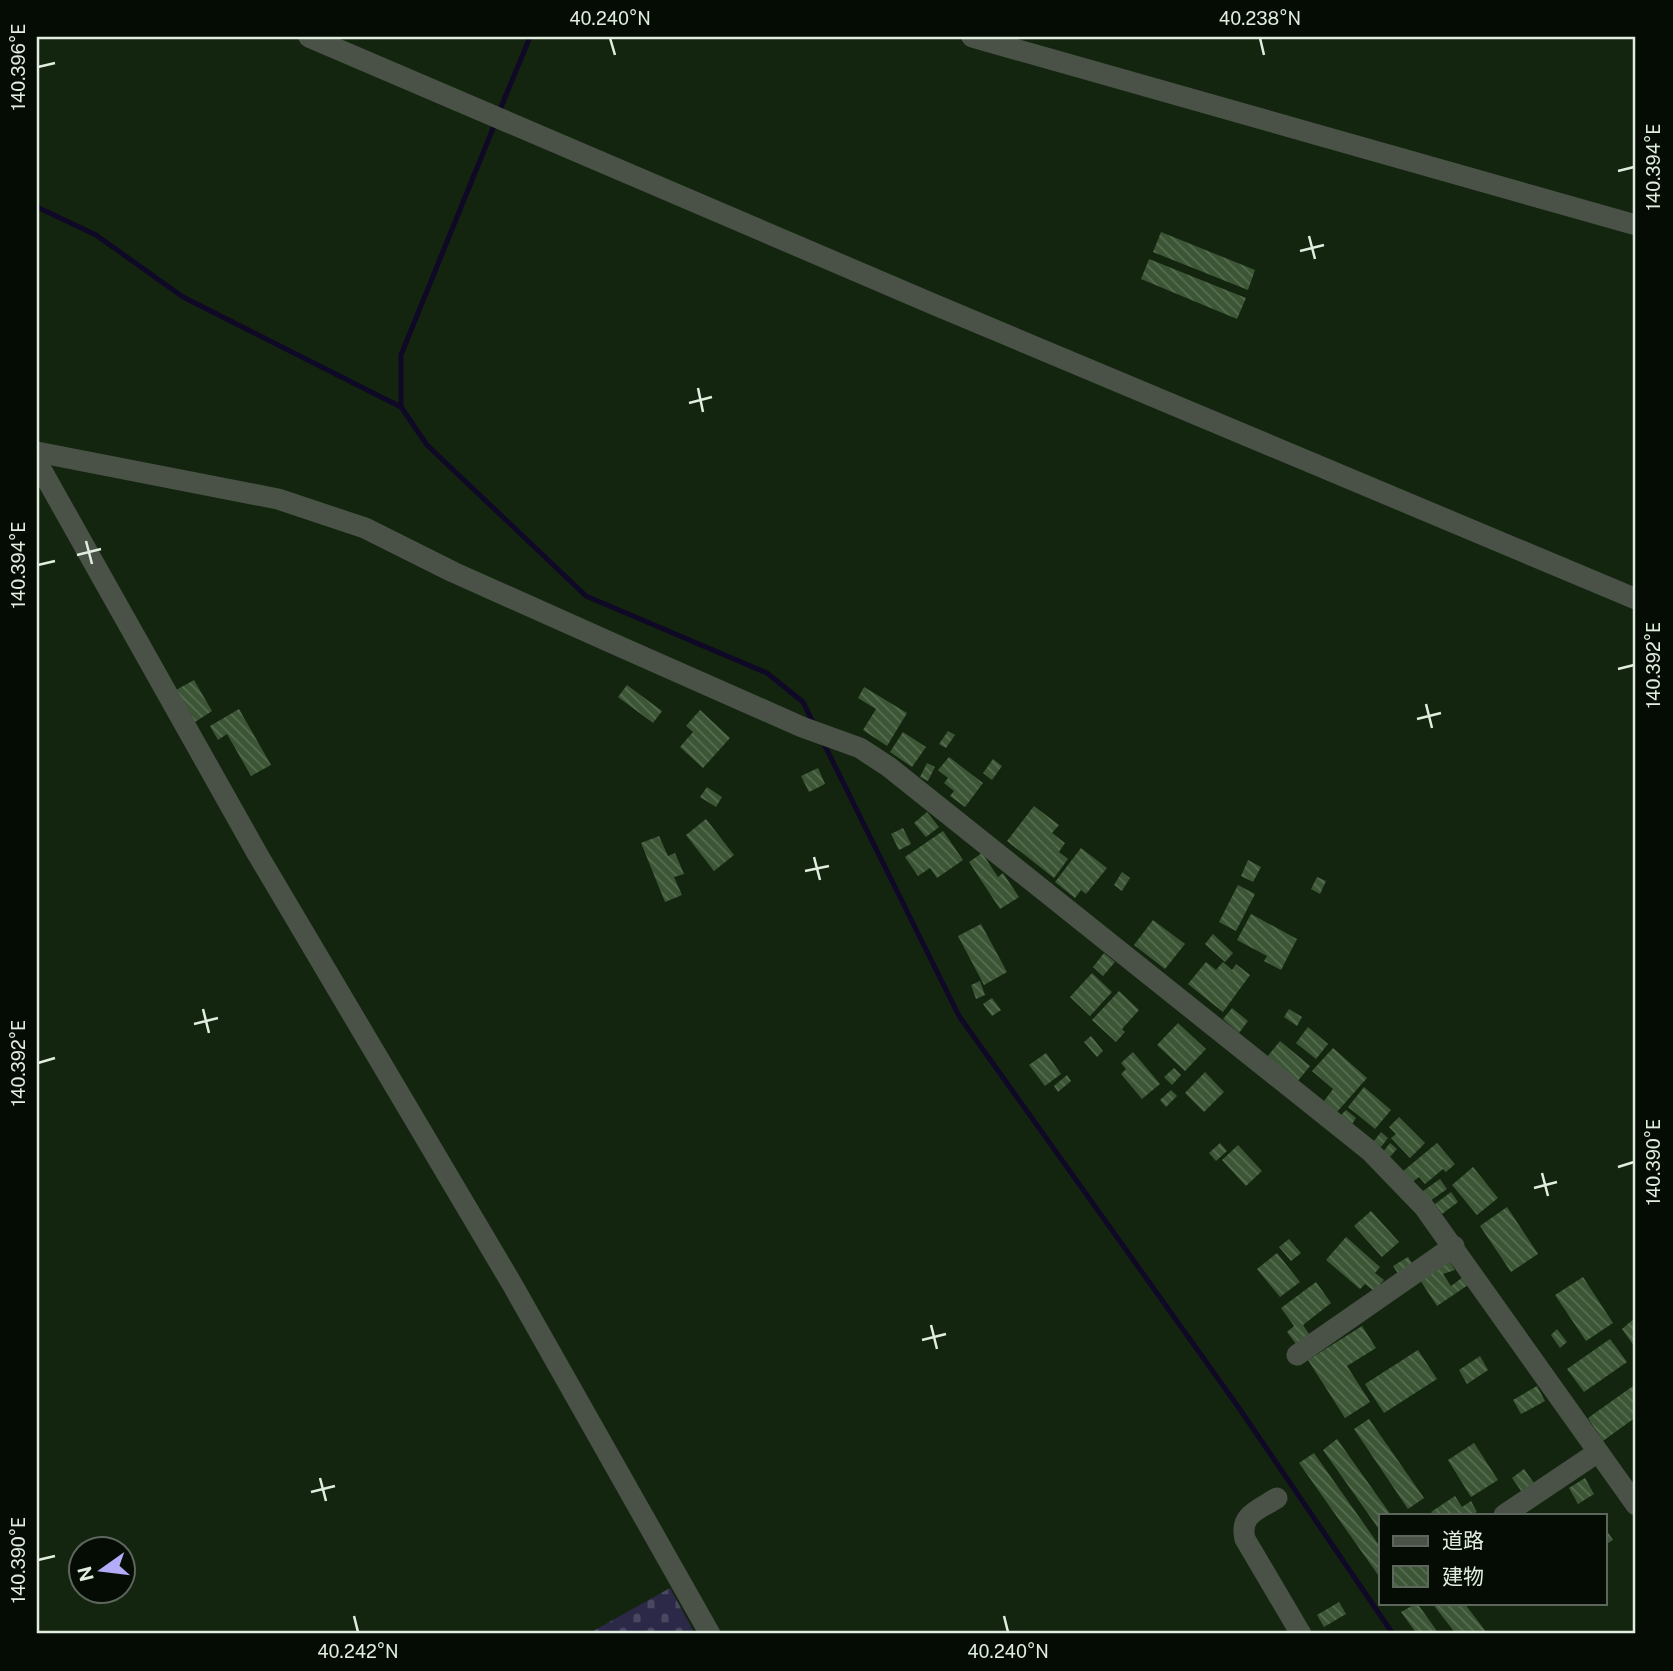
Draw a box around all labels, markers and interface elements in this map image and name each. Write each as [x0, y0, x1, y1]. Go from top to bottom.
text: 40.240°N [569, 8, 651, 29]
text: 40.238°N [1219, 8, 1301, 29]
text: 140.396°E [8, 24, 29, 110]
text: 140.394°E [1643, 124, 1664, 210]
text: 140.394°E [8, 522, 29, 608]
text: 140.392°E [1643, 622, 1664, 708]
text: 140.392°E [8, 1020, 29, 1106]
text: 140.390°E [1643, 1119, 1664, 1205]
legend [1379, 1514, 1606, 1604]
text: 140.390°E [8, 1517, 29, 1603]
text: 道路 [1442, 1528, 1484, 1553]
north arrow [66, 1534, 136, 1604]
text: N [73, 1564, 98, 1584]
text: 建物 [1442, 1564, 1484, 1589]
text: 40.242°N [317, 1641, 399, 1662]
text: 40.240°N [967, 1641, 1049, 1662]

